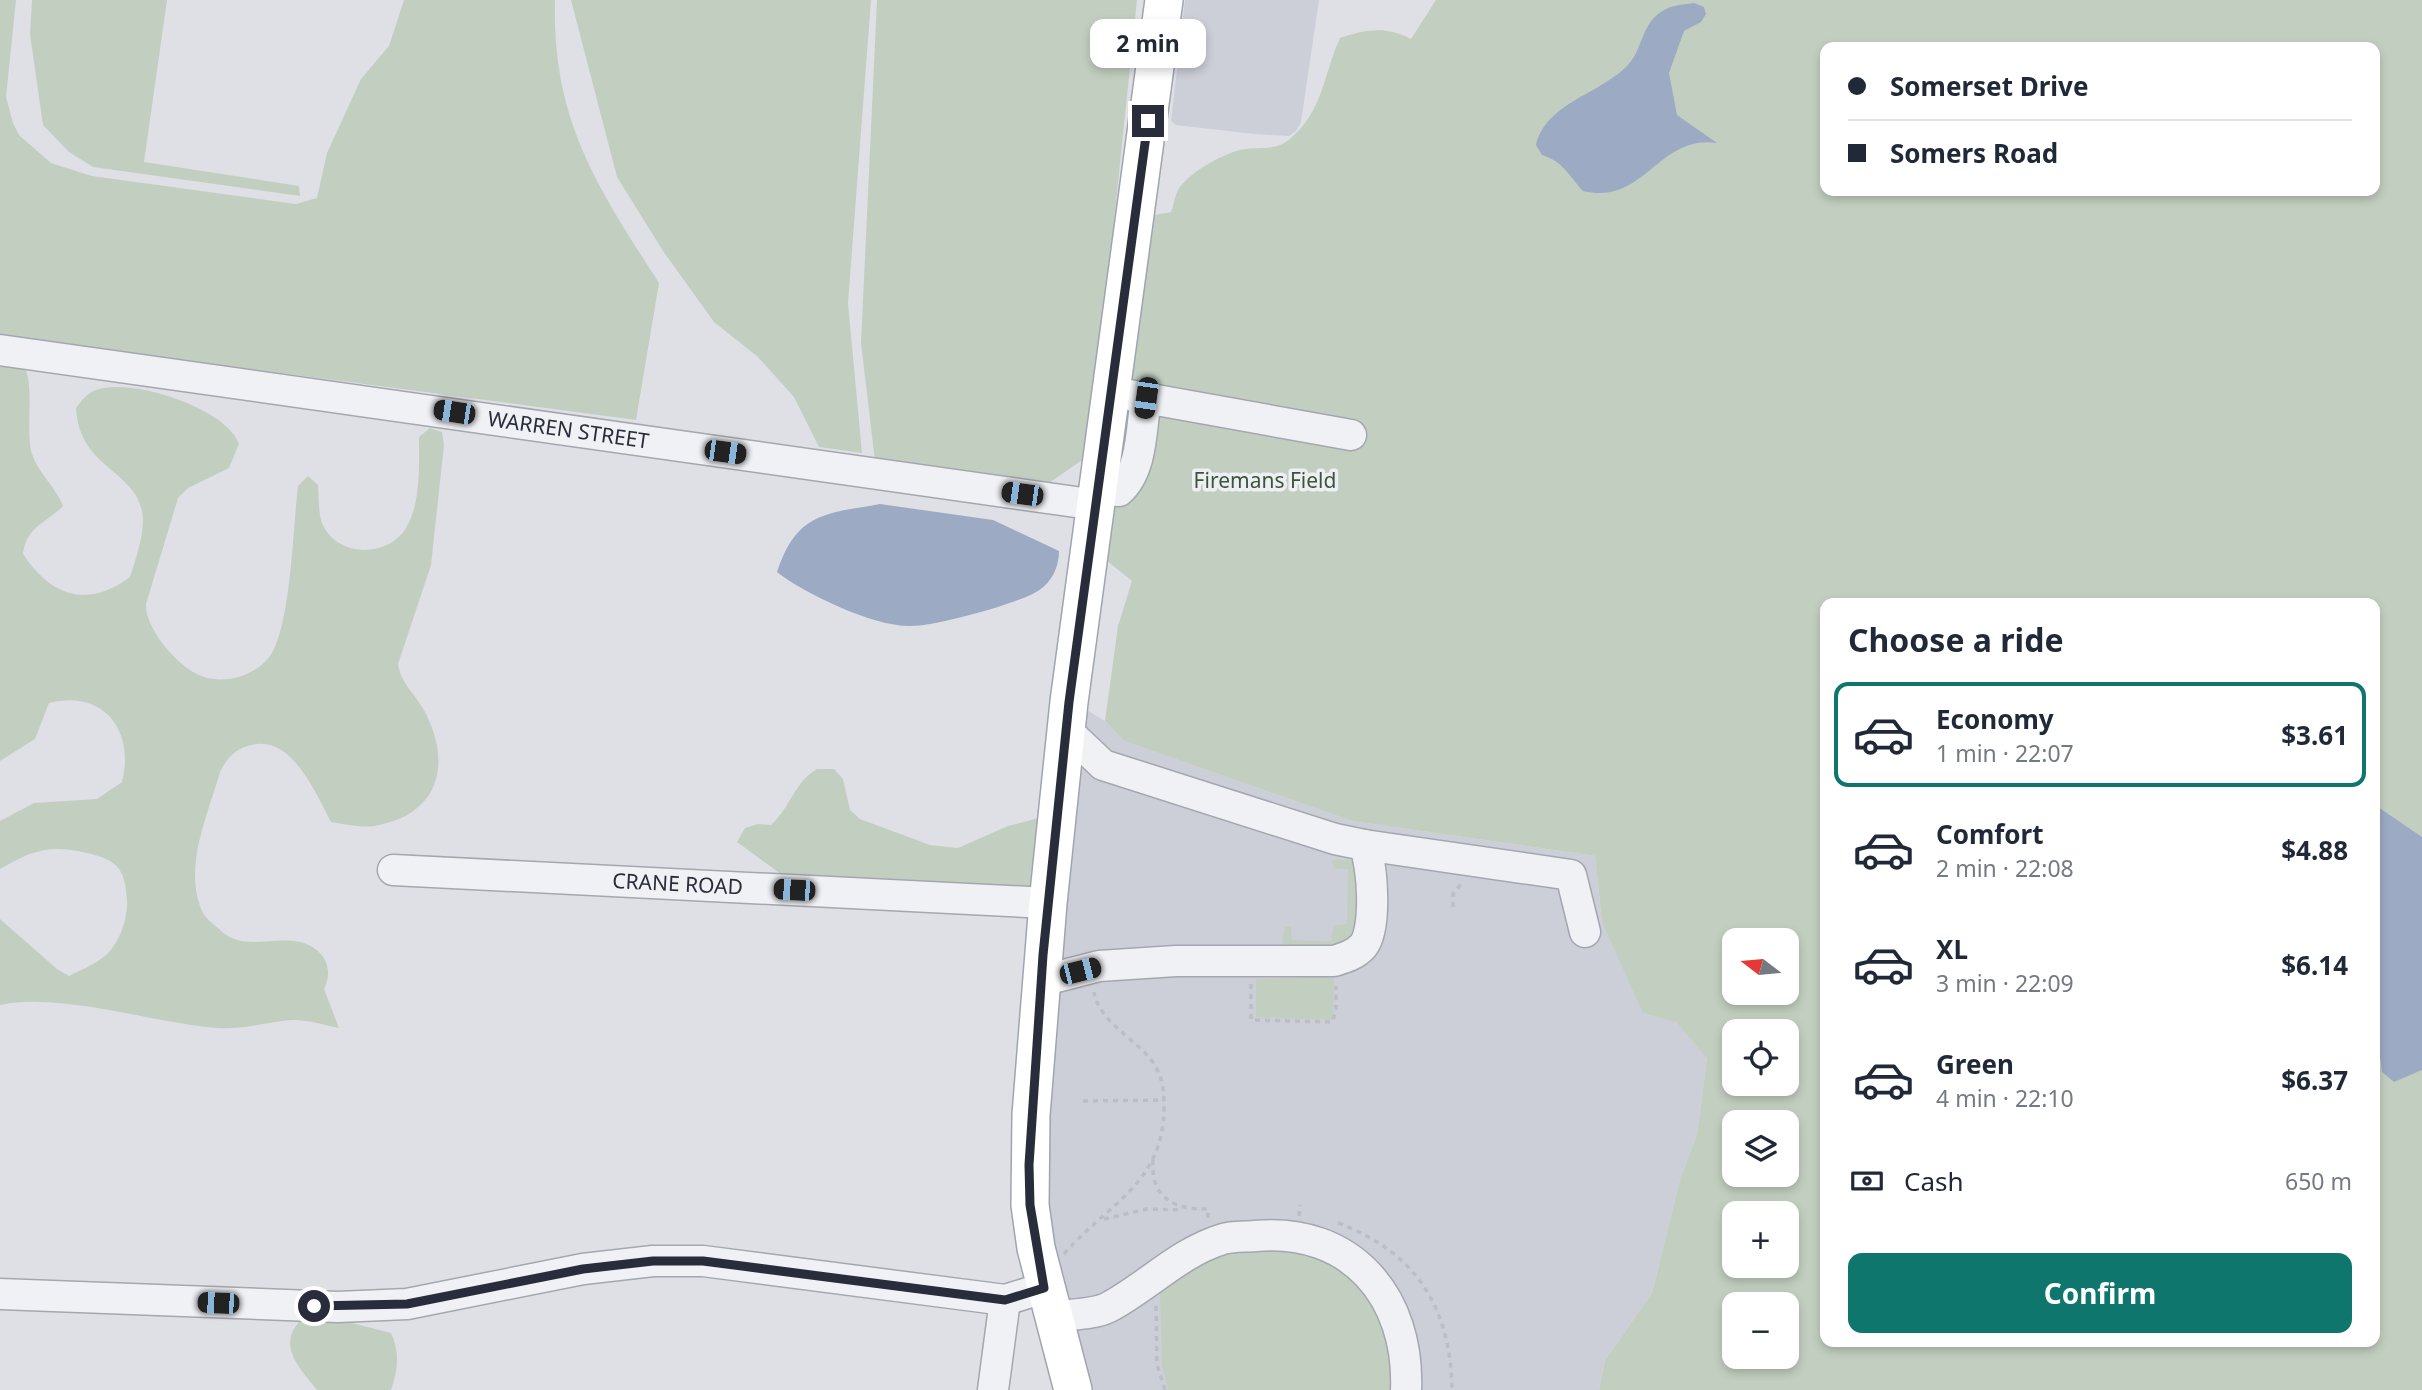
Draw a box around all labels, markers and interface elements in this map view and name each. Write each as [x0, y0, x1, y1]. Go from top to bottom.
callout: 2 min [1090, 19, 1206, 68]
text: 2 min [1116, 27, 1180, 59]
text: Somerset Drive [1890, 68, 2088, 104]
route end [1132, 105, 1164, 137]
text: Somers Road [1890, 135, 2058, 171]
car [1133, 376, 1160, 420]
car [432, 398, 477, 426]
street label: WARREN STREET [486, 404, 651, 455]
car [703, 439, 748, 465]
park label: Firemans Field [1194, 466, 1336, 494]
car [1000, 481, 1045, 507]
text: Choose a ride [1848, 618, 2064, 661]
text: Economy [1936, 701, 2054, 737]
icon: car [1852, 703, 1915, 766]
text: $3.61 [2281, 717, 2348, 753]
text: 1 min · 22:07 [1936, 737, 2074, 769]
text: Comfort [1936, 816, 2044, 852]
icon: car [1852, 818, 1915, 881]
text: $4.88 [2281, 832, 2348, 868]
text: 2 min · 22:08 [1936, 852, 2074, 884]
street label: CRANE ROAD [612, 866, 744, 901]
car [773, 878, 816, 902]
north arrow [1722, 928, 1799, 1004]
map controls [1722, 928, 1799, 1369]
text: XL [1936, 931, 1968, 967]
icon: car [1852, 933, 1915, 996]
text: $6.14 [2281, 947, 2348, 983]
car [1058, 956, 1103, 986]
text: 3 min · 22:09 [1936, 967, 2074, 999]
button: locate [1722, 1019, 1799, 1096]
text: Green [1936, 1046, 2014, 1082]
icon: car [1852, 1048, 1915, 1111]
text: $6.37 [2281, 1062, 2348, 1098]
text: 4 min · 22:10 [1936, 1082, 2074, 1114]
button: layers [1722, 1110, 1799, 1187]
icon: cash [1848, 1162, 1886, 1200]
text: Cash [1904, 1163, 1964, 1199]
text: 650 m [2285, 1165, 2352, 1197]
button: + [1722, 1201, 1799, 1278]
button: Confirm [1848, 1253, 2352, 1333]
route start [298, 1290, 330, 1322]
car [197, 1292, 240, 1314]
button: − [1722, 1292, 1799, 1369]

